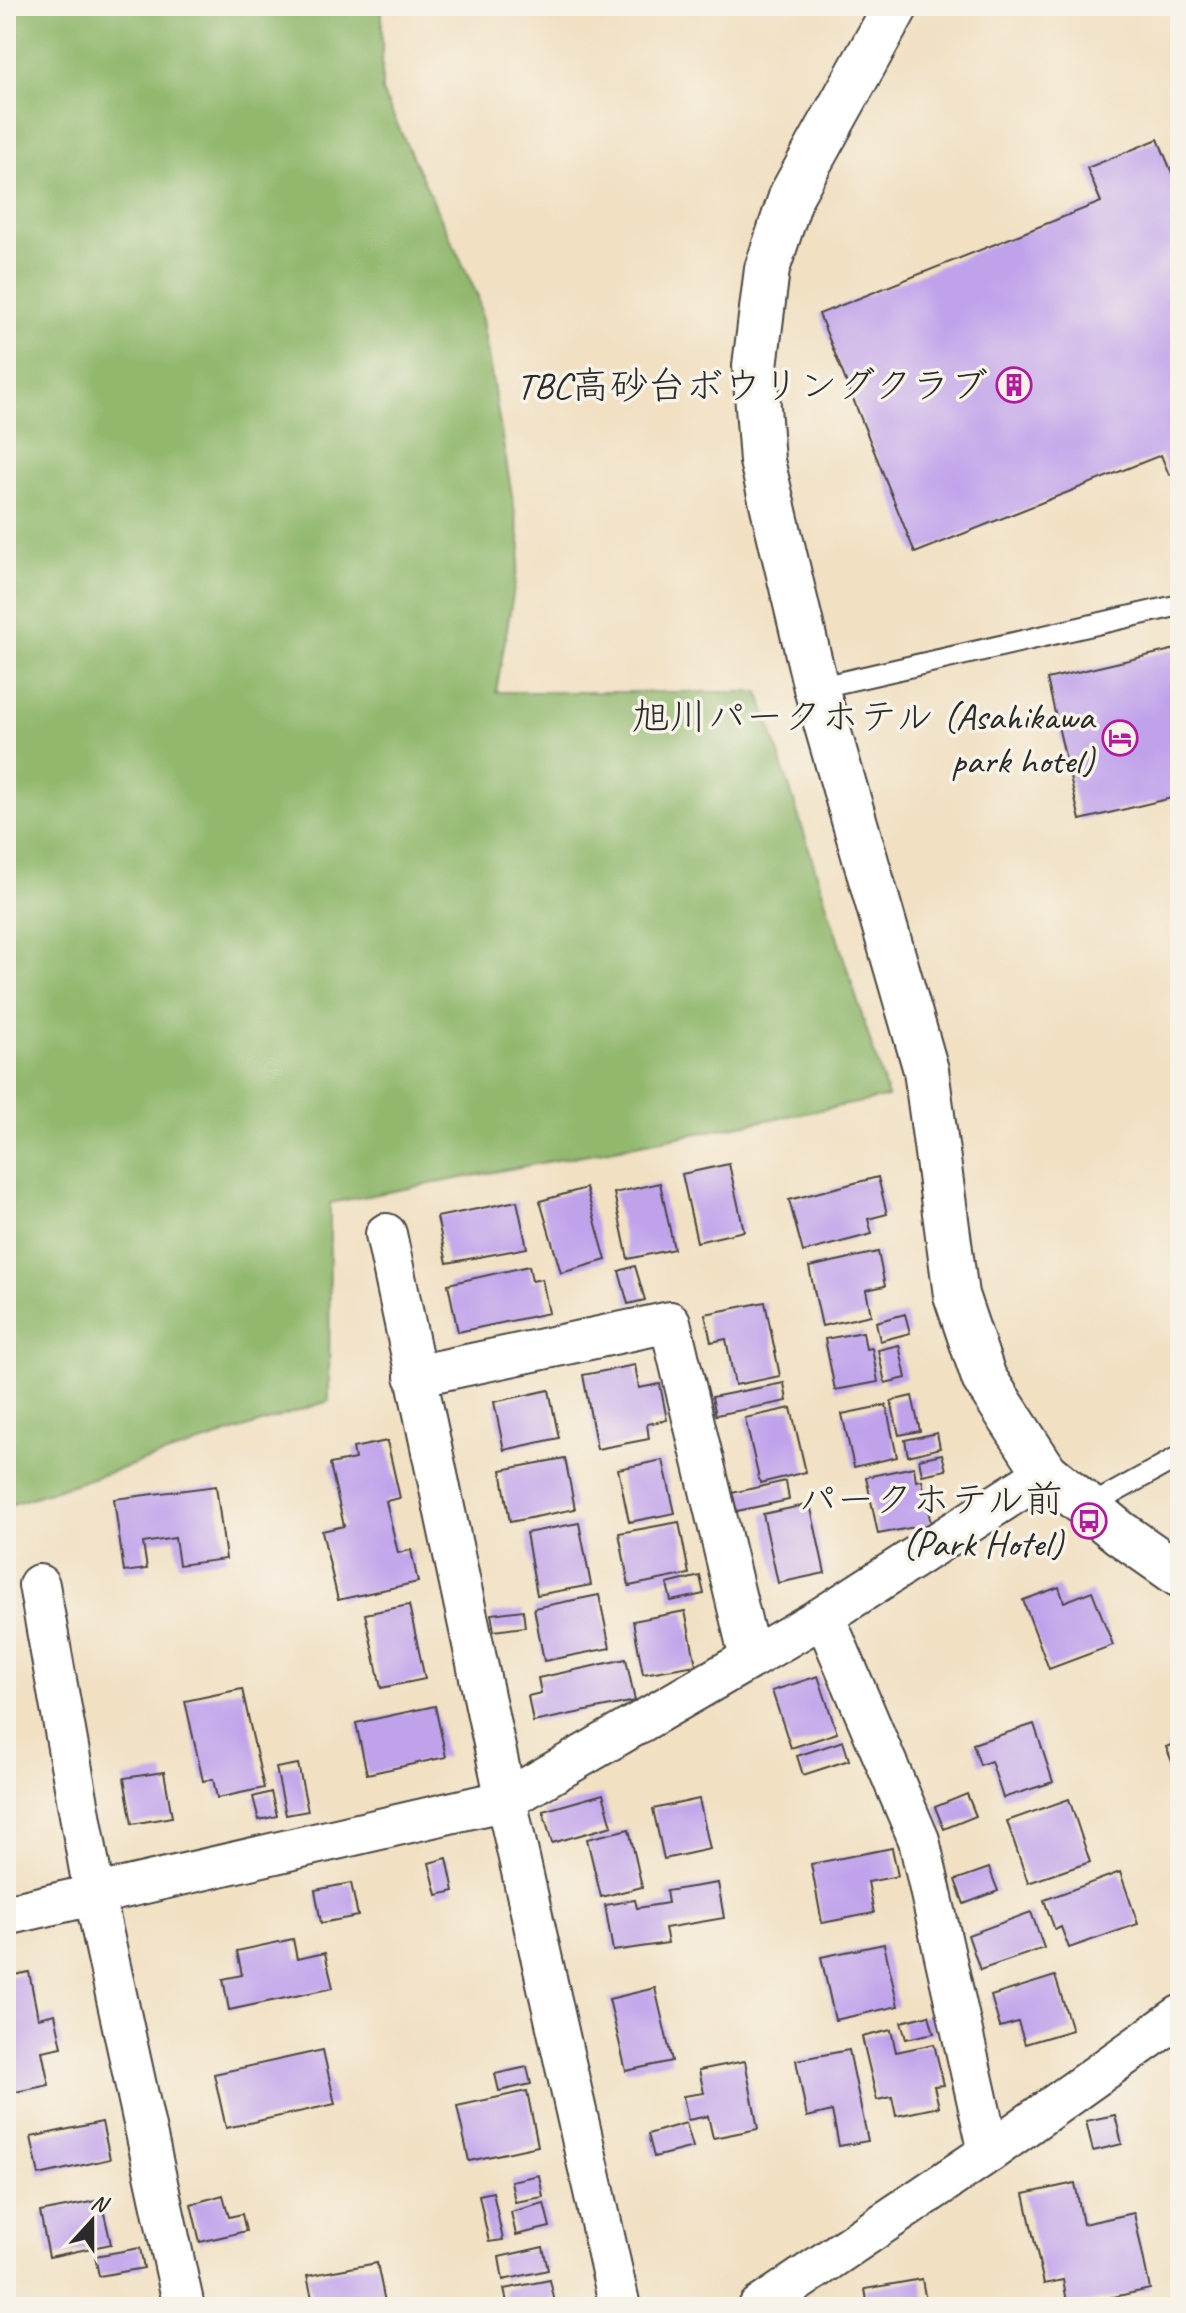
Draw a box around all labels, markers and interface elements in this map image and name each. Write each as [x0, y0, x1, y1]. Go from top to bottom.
place label: TBC高砂台ボウリングクラブ [516, 362, 988, 409]
building icon: TBC高砂台ボウリングクラブ [995, 366, 1033, 404]
place label: 旭川パークホテル (Asahikawa park hotel) [631, 693, 1096, 784]
hotel icon: 旭川パークホテル (Asahikawa park hotel) [1101, 719, 1139, 757]
place label: パークホテル前 (Park Hotel) [799, 1476, 1065, 1567]
bus stop icon: パークホテル前 (Park Hotel) [1070, 1502, 1108, 1540]
north arrow [52, 2181, 132, 2261]
text: N [87, 2188, 113, 2220]

